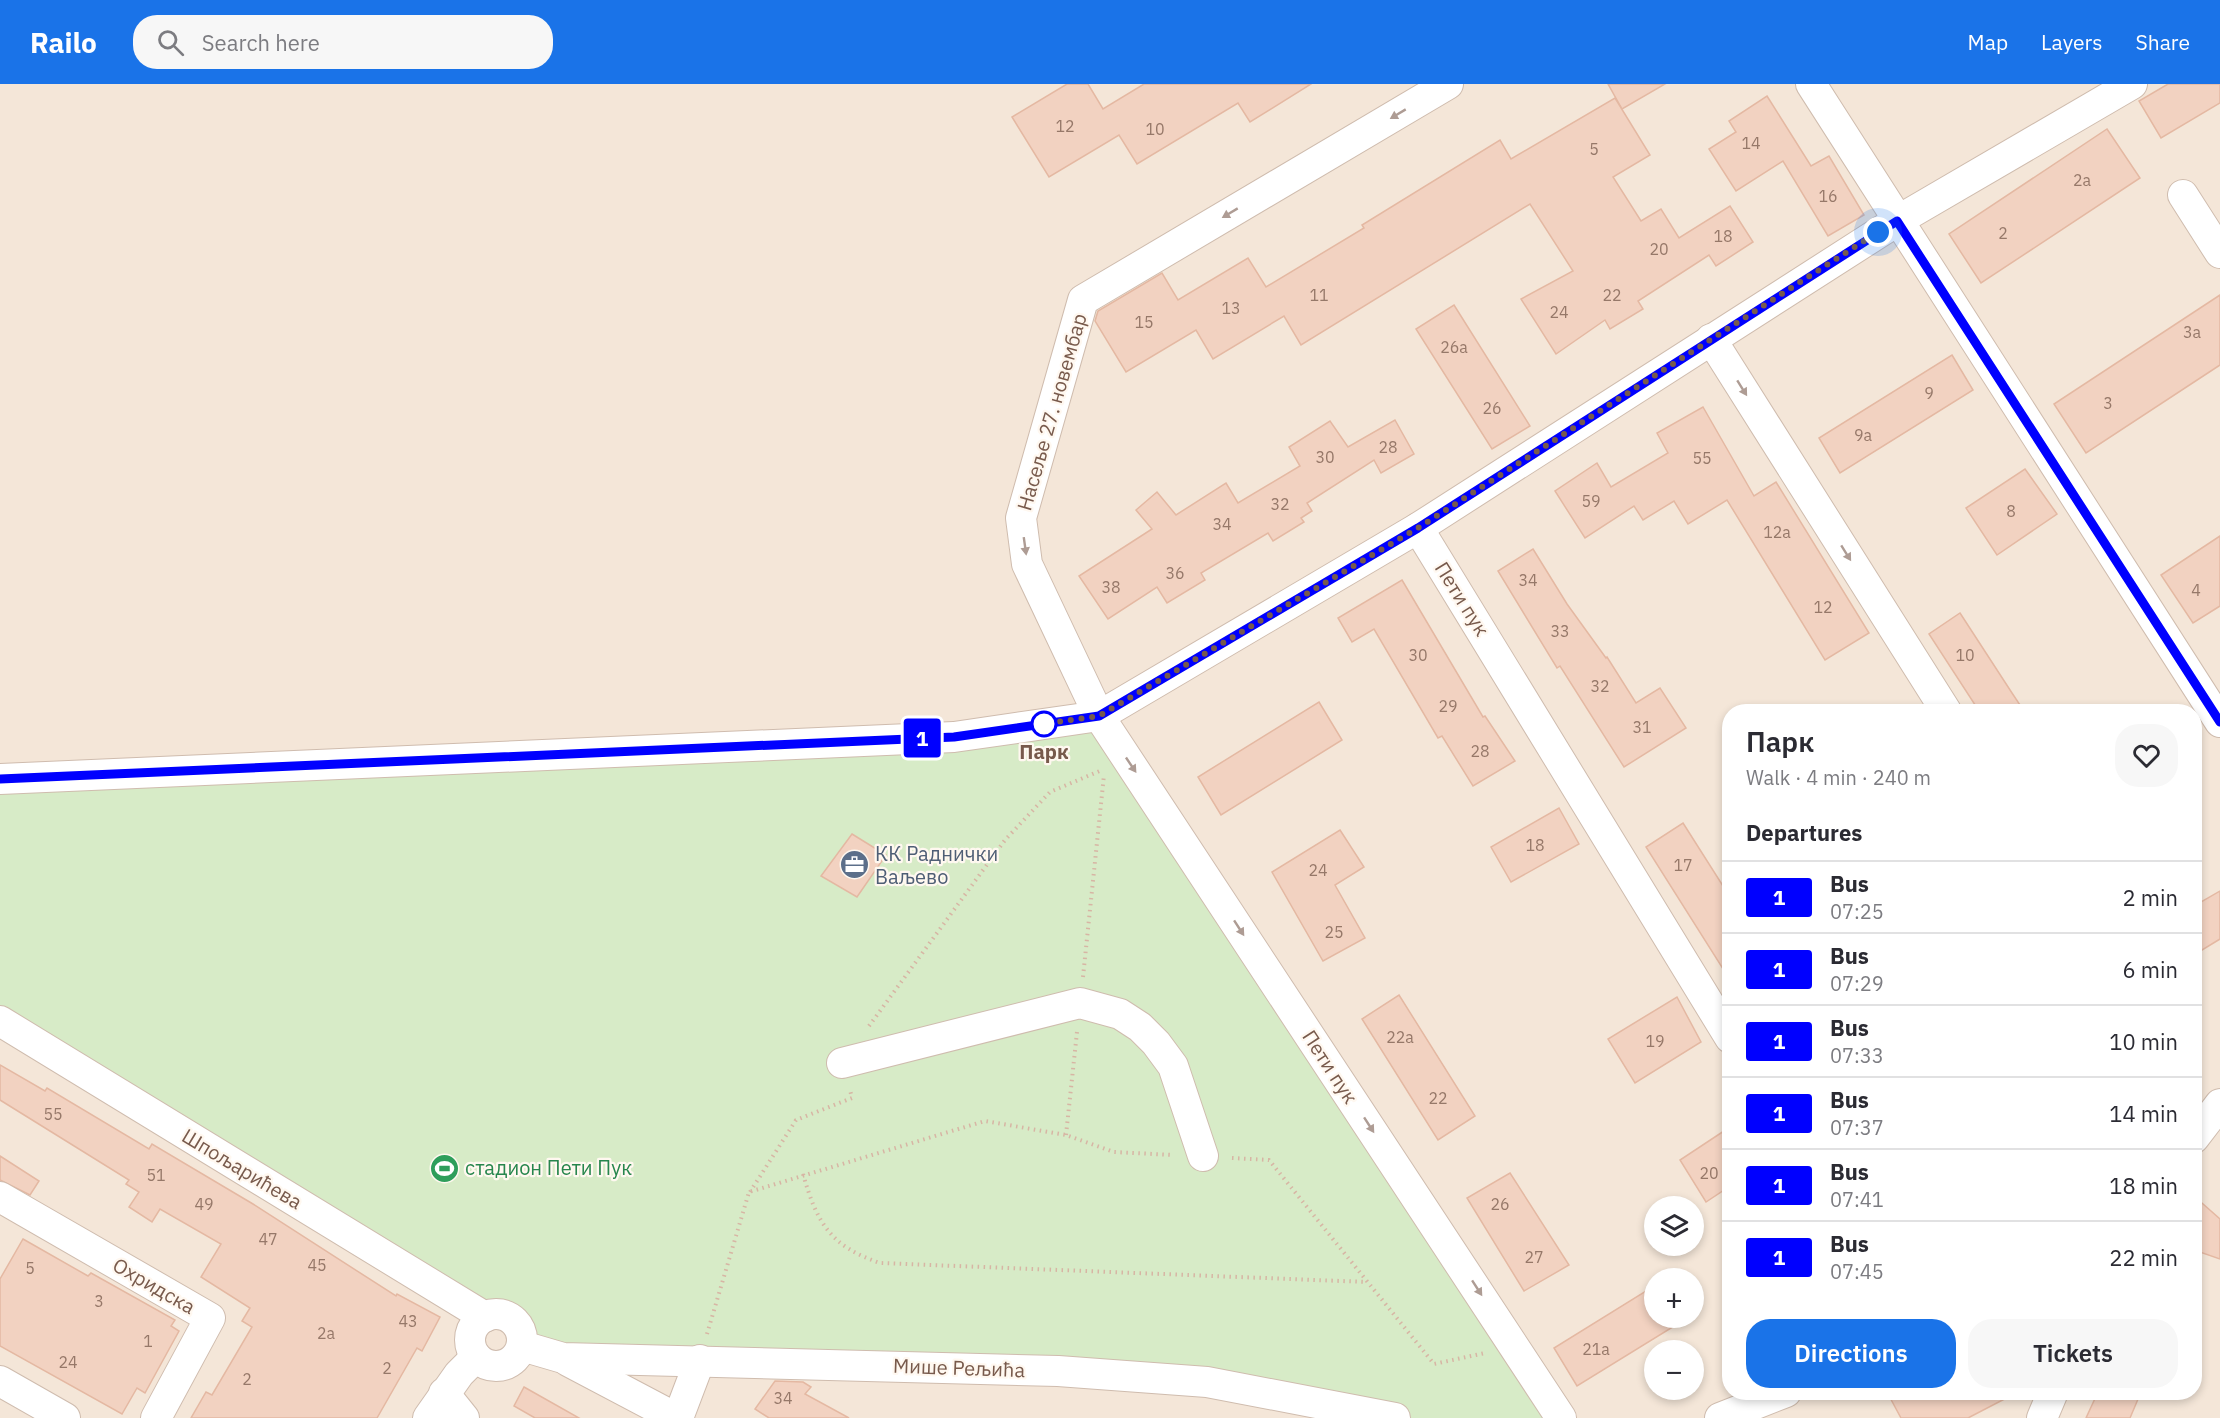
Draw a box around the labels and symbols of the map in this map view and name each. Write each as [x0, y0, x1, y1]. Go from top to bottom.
one-way arrow [1390, 108, 1406, 119]
house number: 12 [1055, 116, 1075, 136]
house number: 10 [1145, 119, 1165, 139]
house number: 14 [1741, 133, 1761, 153]
house number: 5 [1589, 139, 1599, 159]
house number: 2a [2073, 170, 2092, 190]
house number: 16 [1818, 186, 1838, 206]
one-way arrow [1221, 208, 1238, 218]
your location [1863, 217, 1893, 247]
house number: 2 [1998, 223, 2008, 243]
house number: 18 [1713, 226, 1733, 246]
house number: 20 [1649, 239, 1669, 259]
house number: 11 [1309, 285, 1329, 305]
house number: 22 [1602, 285, 1622, 305]
house number: 13 [1221, 298, 1241, 318]
house number: 24 [1549, 302, 1569, 322]
street label: Насеље 27. новембар [1010, 310, 1093, 514]
house number: 15 [1134, 312, 1154, 332]
house number: 3a [2183, 322, 2202, 342]
house number: 26a [1440, 337, 1468, 357]
one-way arrow [1737, 380, 1748, 397]
house number: 9 [1924, 383, 1934, 403]
house number: 3 [2103, 393, 2113, 413]
house number: 26 [1482, 398, 1502, 418]
house number: 9a [1854, 425, 1873, 445]
house number: 28 [1378, 437, 1398, 457]
house number: 30 [1315, 447, 1335, 467]
house number: 55 [1692, 448, 1712, 468]
house number: 59 [1581, 491, 1601, 511]
house number: 32 [1270, 494, 1290, 514]
house number: 8 [2006, 501, 2016, 521]
house number: 34 [1212, 514, 1232, 534]
house number: 12a [1763, 522, 1791, 542]
one-way arrow [1020, 537, 1030, 556]
one-way arrow [1841, 545, 1852, 562]
street label: Пети пук [1429, 556, 1496, 641]
house number: 36 [1165, 563, 1185, 583]
house number: 34 [1518, 570, 1538, 590]
house number: 38 [1101, 577, 1121, 597]
house number: 4 [2191, 580, 2201, 600]
house number: 12 [1813, 597, 1833, 617]
house number: 33 [1550, 621, 1570, 641]
house number: 30 [1408, 645, 1428, 665]
house number: 10 [1955, 645, 1975, 665]
house number: 32 [1590, 676, 1610, 696]
house number: 29 [1438, 696, 1458, 716]
marker: Парк [1031, 711, 1057, 737]
house number: 31 [1632, 717, 1652, 737]
line badge: 1 [902, 718, 942, 758]
place label: Парк [1019, 738, 1069, 765]
house number: 28 [1470, 741, 1490, 761]
one-way arrow [1125, 757, 1136, 773]
house number: 18 [1525, 835, 1545, 855]
place label: КК Раднички Ваљево [875, 840, 998, 890]
office icon: КК Раднички Ваљево [838, 849, 870, 881]
house number: 17 [1673, 855, 1693, 875]
house number: 24 [1308, 860, 1328, 880]
one-way arrow [1233, 919, 1244, 936]
house number: 25 [1324, 922, 1344, 942]
street label: Пети пук [1297, 1025, 1364, 1109]
house number: 22a [1386, 1027, 1414, 1047]
house number: 19 [1645, 1031, 1665, 1051]
house number: 22 [1428, 1088, 1448, 1108]
house number: 55 [43, 1104, 63, 1124]
one-way arrow [1363, 1117, 1375, 1133]
street label: Шпољарићева [177, 1122, 308, 1215]
sports icon: стадион Пети Пук [428, 1152, 460, 1184]
place label: стадион Пети Пук [465, 1154, 632, 1181]
house number: 20 [1699, 1163, 1719, 1183]
house number: 51 [146, 1165, 166, 1185]
house number: 49 [194, 1194, 214, 1214]
house number: 26 [1490, 1194, 1510, 1214]
house number: 47 [258, 1229, 278, 1249]
house number: 27 [1524, 1247, 1544, 1267]
street label: Охридска [108, 1251, 201, 1320]
house number: 45 [307, 1255, 327, 1275]
house number: 5 [25, 1258, 35, 1278]
one-way arrow [1471, 1280, 1482, 1296]
house number: 3 [94, 1291, 104, 1311]
house number: 43 [398, 1311, 418, 1331]
house number: 2a [317, 1323, 336, 1343]
house number: 1 [143, 1331, 153, 1351]
house number: 21a [1582, 1339, 1610, 1359]
house number: 24 [58, 1352, 78, 1372]
street label: Мише Рељића [892, 1352, 1026, 1383]
house number: 2 [382, 1358, 392, 1378]
house number: 2 [242, 1369, 252, 1389]
house number: 34 [773, 1388, 793, 1408]

